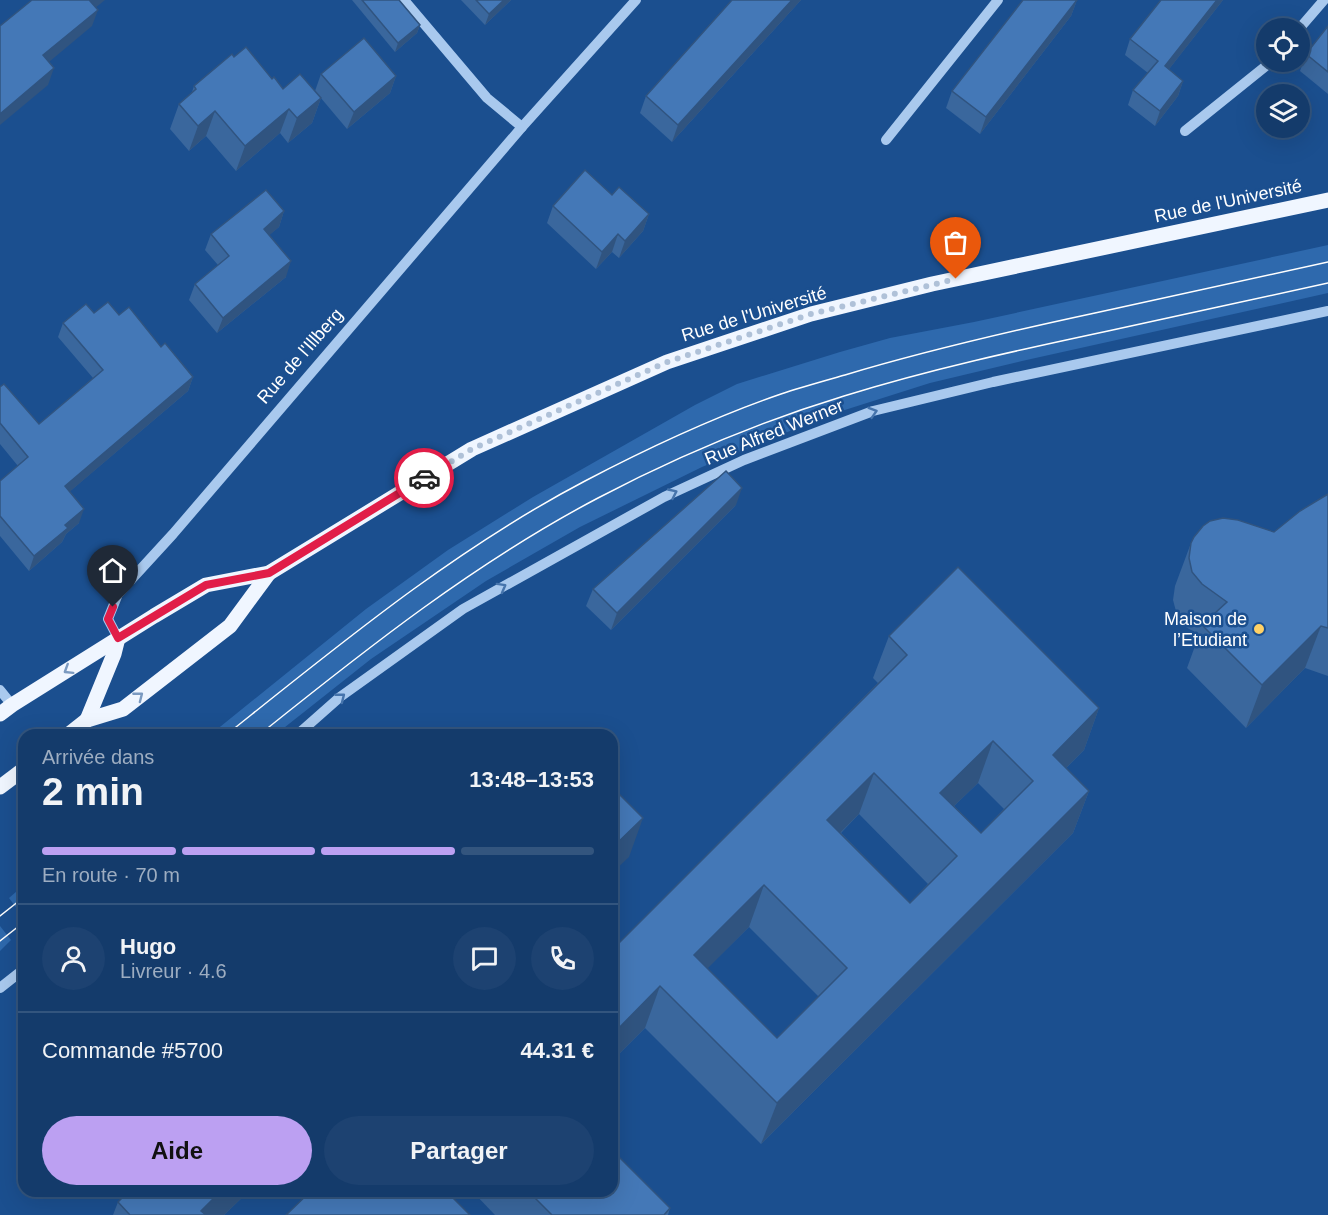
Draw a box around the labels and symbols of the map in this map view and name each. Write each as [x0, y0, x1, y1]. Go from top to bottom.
street label: Rue de l'Université [1152, 176, 1304, 226]
pin [930, 217, 981, 279]
street label: Rue de l'Université [679, 282, 829, 346]
street label: Rue de l'Illberg [253, 304, 347, 408]
street label: Rue Alfred Werner [702, 395, 846, 469]
one-way arrow [867, 407, 878, 419]
courier [394, 448, 454, 508]
one-way arrow [666, 488, 677, 500]
pin [87, 545, 138, 607]
one-way arrow [496, 583, 506, 594]
place label: Maison de l’Etudiant [1164, 609, 1247, 650]
marker: Maison de l’Etudiant [1252, 622, 1266, 636]
one-way arrow [64, 662, 74, 674]
one-way arrow [133, 692, 144, 703]
one-way arrow [334, 693, 345, 704]

